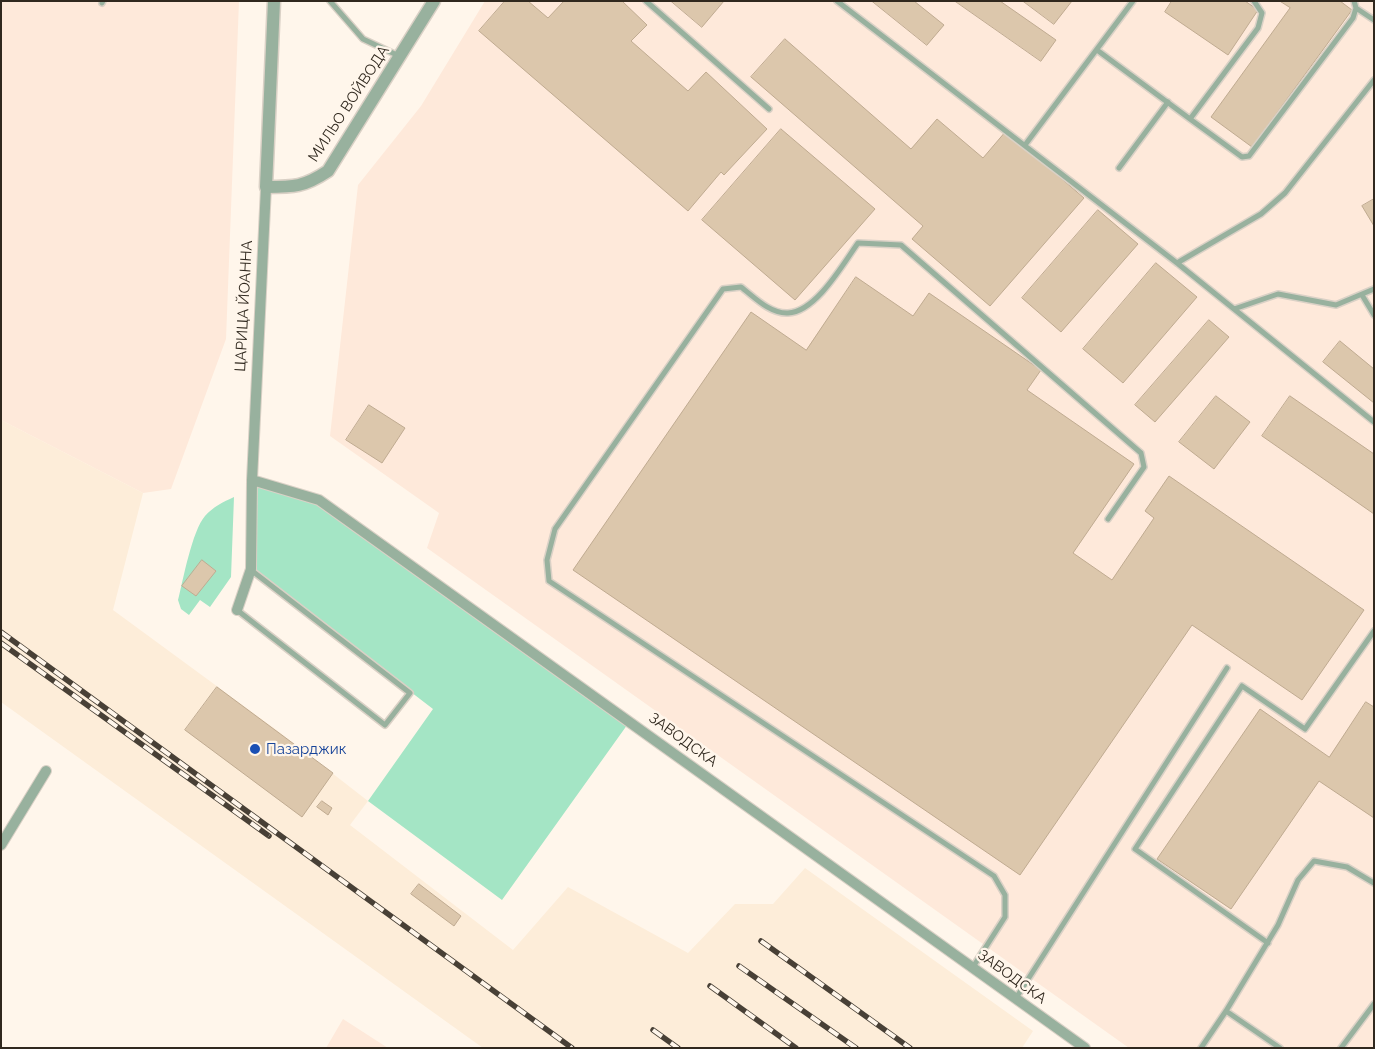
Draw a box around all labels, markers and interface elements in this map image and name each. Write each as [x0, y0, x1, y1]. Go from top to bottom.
street label: МИЛЬО ВОЙВОДА [305, 42, 393, 166]
street label: ЦАРИЦА ЙОАННА [232, 240, 256, 372]
street label: ЗАВОДСКА [645, 709, 721, 771]
place label: Пазарджик [266, 740, 346, 758]
marker: Пазарджик [248, 742, 262, 756]
street label: ЗАВОДСКА [974, 946, 1050, 1008]

